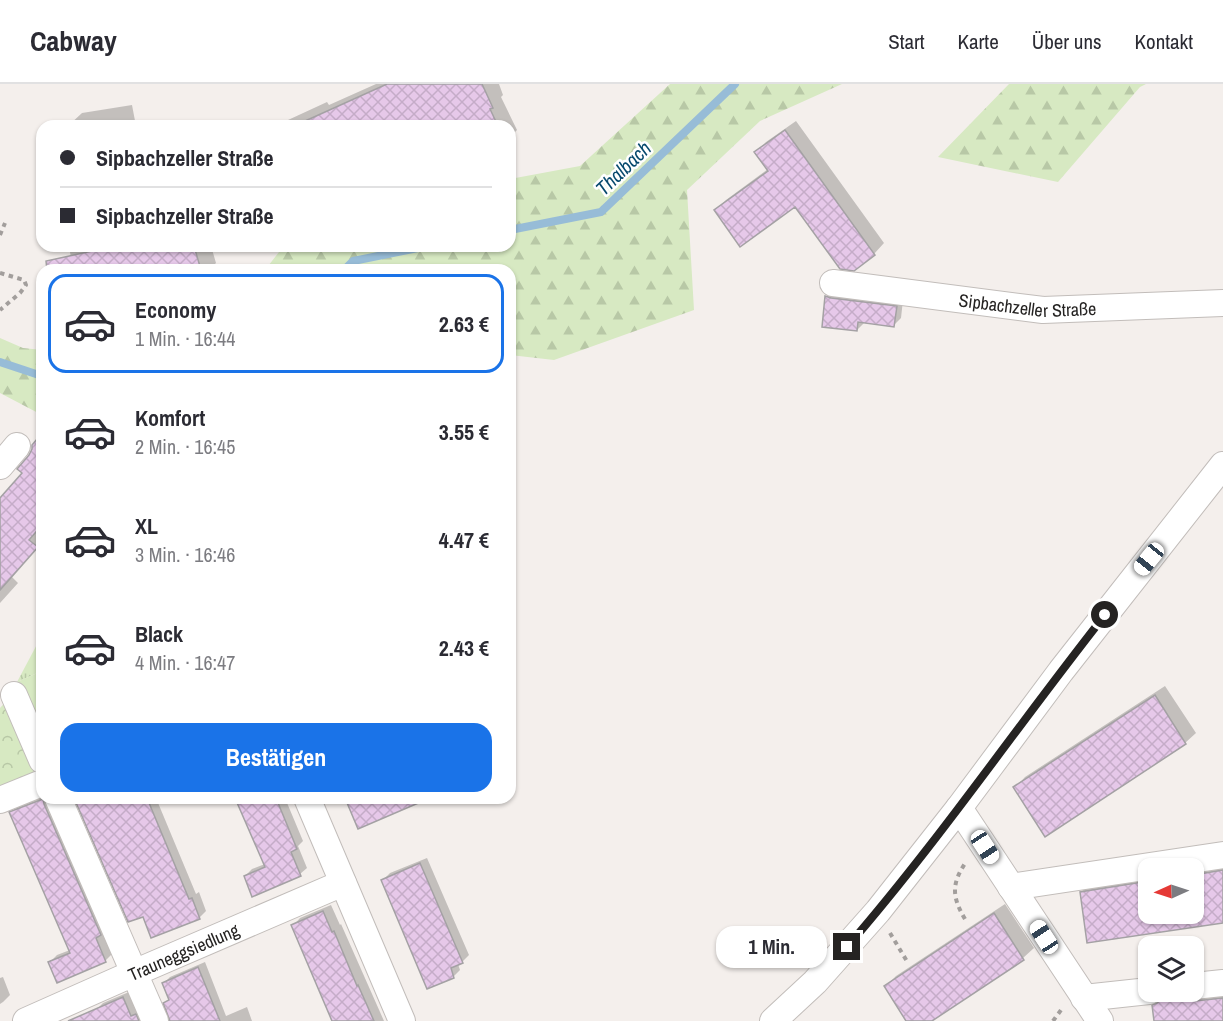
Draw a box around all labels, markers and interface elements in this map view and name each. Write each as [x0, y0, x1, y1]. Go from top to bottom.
text: Cabway [30, 22, 117, 60]
text: Start [888, 27, 925, 56]
text: Karte [958, 27, 999, 56]
text: Über uns [1032, 27, 1102, 56]
text: Kontakt [1135, 27, 1193, 56]
water label: Thalbach [589, 135, 657, 201]
text: Sipbachzeller Straße [96, 143, 273, 173]
text: Sipbachzeller Straße [96, 201, 273, 231]
street label: Sipbachzeller Straße [957, 287, 1097, 322]
text: Economy [135, 295, 216, 325]
icon: car [63, 297, 117, 351]
text: 2.63 € [439, 309, 489, 339]
text: 1 Min. · 16:44 [135, 325, 235, 352]
text: Komfort [135, 403, 205, 433]
icon: car [63, 405, 117, 459]
text: 3.55 € [439, 417, 489, 447]
text: 2 Min. · 16:45 [135, 433, 235, 460]
text: XL [135, 511, 158, 541]
icon: car [63, 513, 117, 567]
text: 4.47 € [439, 525, 489, 555]
car [1131, 539, 1167, 579]
text: 3 Min. · 16:46 [135, 541, 235, 568]
route start [1091, 601, 1118, 628]
text: Black [135, 619, 183, 649]
icon: car [63, 621, 117, 675]
text: 2.43 € [439, 633, 489, 663]
text: 4 Min. · 16:47 [135, 649, 235, 676]
button: Bestätigen [60, 723, 492, 792]
car [968, 827, 1002, 867]
north arrow [1138, 858, 1204, 924]
map controls [1138, 858, 1204, 1002]
street label: Trauneggsiedlung [124, 916, 244, 987]
car [1027, 917, 1061, 957]
callout: 1 Min. [715, 926, 826, 968]
text: 1 Min. [748, 933, 795, 960]
route end [833, 933, 860, 960]
button: layers [1138, 936, 1204, 1002]

